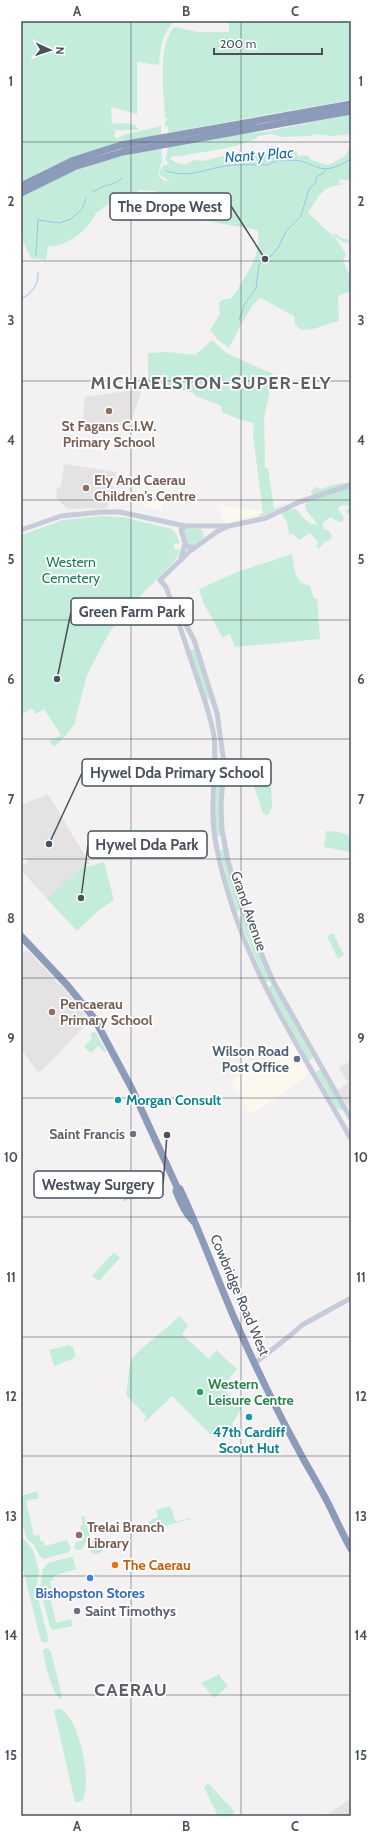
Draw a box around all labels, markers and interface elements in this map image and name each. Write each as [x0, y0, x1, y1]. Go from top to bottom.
text: A [73, 3, 82, 19]
text: B [182, 3, 190, 19]
text: C [291, 3, 299, 19]
north arrow [30, 30, 70, 70]
scale bar [214, 30, 322, 56]
text: 200 m [220, 36, 256, 51]
text: N [53, 46, 67, 55]
text: 1 [9, 73, 13, 89]
text: 1 [359, 73, 363, 89]
water label: Nant y Plac [224, 144, 295, 166]
text: 2 [8, 193, 15, 209]
callout: The Drope West [110, 193, 231, 220]
text: 2 [358, 193, 365, 209]
text: The Drope West [118, 198, 222, 216]
text: 3 [7, 312, 15, 328]
text: 3 [357, 312, 365, 328]
district label: MICHAELSTON-SUPER-ELY [90, 372, 332, 394]
marker: St Fagans C.I.W. Primary School [104, 406, 114, 416]
place label: St Fagans C.I.W. Primary School [62, 417, 156, 451]
text: 4 [7, 432, 15, 448]
text: 4 [357, 432, 365, 448]
place label: Ely And Caerau Children's Centre [94, 471, 196, 505]
marker: Ely And Caerau Children's Centre [81, 483, 91, 493]
text: 5 [8, 551, 15, 567]
text: 5 [358, 551, 365, 567]
park label: Western Cemetery [42, 553, 100, 587]
callout: Green Farm Park [71, 598, 193, 625]
text: Green Farm Park [79, 603, 186, 621]
text: 6 [7, 671, 15, 687]
text: 6 [357, 671, 365, 687]
callout: Hywel Dda Primary School [82, 759, 271, 786]
text: Hywel Dda Primary School [90, 764, 264, 782]
text: 7 [8, 791, 15, 807]
text: 7 [358, 791, 365, 807]
callout: Hywel Dda Park [88, 831, 207, 858]
text: Hywel Dda Park [95, 836, 199, 854]
street label: Grand Avenue [227, 869, 271, 953]
text: 8 [7, 910, 15, 926]
text: 8 [357, 910, 365, 926]
place label: Pencaerau Primary School [60, 995, 153, 1029]
marker: Pencaerau Primary School [47, 1007, 57, 1017]
text: 9 [7, 1030, 15, 1046]
text: 9 [357, 1030, 365, 1046]
place label: Wilson Road Post Office [212, 1042, 289, 1076]
marker: Wilson Road Post Office [292, 1054, 302, 1064]
place label: Morgan Consult [126, 1091, 221, 1109]
marker: Morgan Consult [113, 1095, 123, 1105]
place label: Saint Francis [49, 1125, 125, 1143]
marker: Saint Francis [128, 1129, 138, 1139]
text: 10 [4, 1149, 18, 1165]
text: 10 [354, 1149, 368, 1165]
callout: Westway Surgery [34, 1171, 163, 1198]
text: Westway Surgery [42, 1176, 155, 1194]
street label: Cowbridge Road West [206, 1231, 274, 1359]
text: 11 [6, 1269, 16, 1285]
text: 11 [356, 1269, 366, 1285]
place label: Western Leisure Centre [208, 1375, 294, 1409]
marker: Western Leisure Centre [195, 1387, 205, 1397]
text: 12 [5, 1388, 17, 1404]
text: 12 [355, 1388, 367, 1404]
marker: 47th Cardiff Scout Hut [244, 1412, 254, 1422]
place label: 47th Cardiff Scout Hut [213, 1423, 285, 1457]
text: 13 [5, 1508, 17, 1524]
text: 13 [355, 1508, 367, 1524]
place label: Trelai Branch Library [87, 1518, 164, 1552]
marker: Trelai Branch Library [74, 1530, 84, 1540]
place label: The Caerau [123, 1556, 191, 1574]
marker: The Caerau [110, 1560, 120, 1570]
marker: Bishopston Stores [85, 1573, 95, 1583]
place label: Bishopston Stores [35, 1584, 145, 1602]
place label: Saint Timothys [85, 1602, 176, 1620]
marker: Saint Timothys [72, 1606, 82, 1616]
text: 14 [5, 1627, 17, 1643]
text: 14 [355, 1627, 367, 1643]
district label: CAERAU [94, 1679, 168, 1701]
text: 15 [5, 1747, 17, 1763]
text: 15 [355, 1747, 367, 1763]
text: A [73, 1818, 82, 1834]
text: B [182, 1818, 190, 1834]
text: C [291, 1818, 299, 1834]

